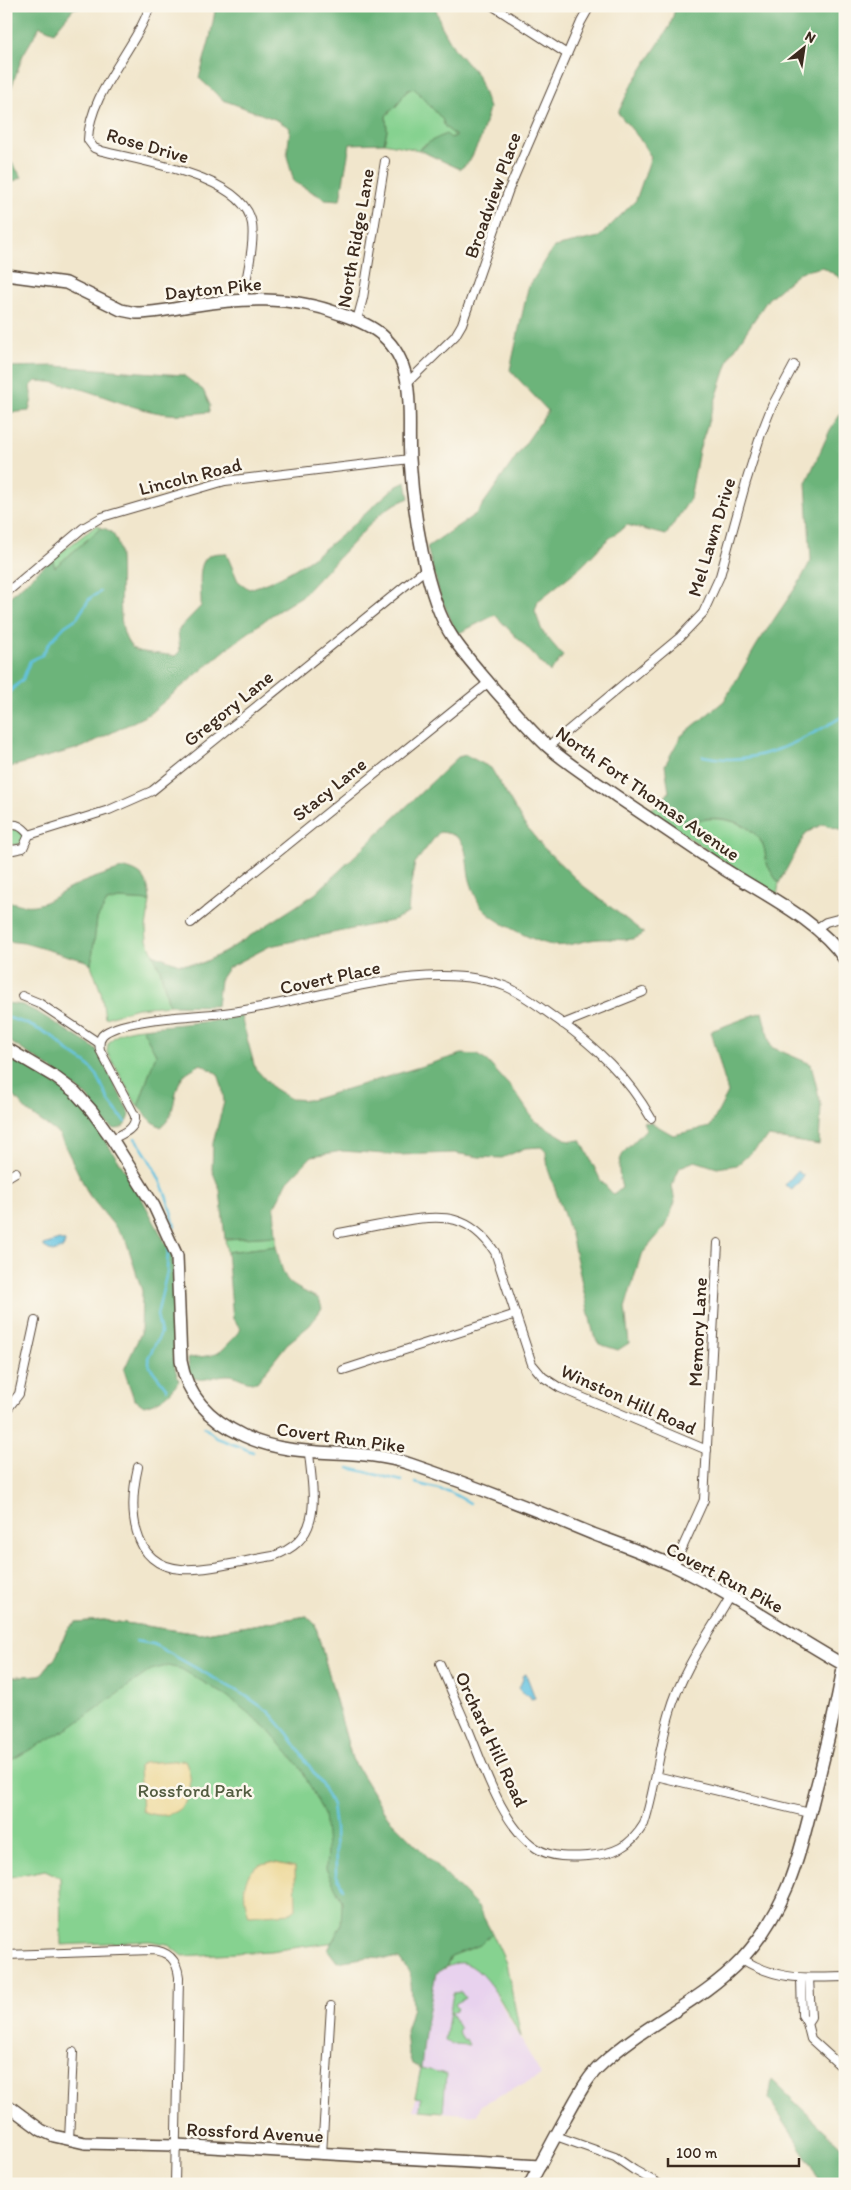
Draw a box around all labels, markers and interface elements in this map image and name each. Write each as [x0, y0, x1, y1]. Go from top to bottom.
north arrow [778, 22, 828, 72]
text: N [802, 27, 819, 47]
street label: Rose Drive [104, 123, 192, 168]
street label: Broadview Place [459, 129, 526, 261]
street label: North Ridge Lane [332, 167, 379, 310]
street label: Dayton Pike [163, 272, 263, 305]
street label: Lincoln Road [136, 453, 244, 500]
street label: Mel Lawn Drive [682, 475, 741, 600]
street label: Gregory Lane [179, 665, 278, 751]
street label: North Fort Thomas Avenue [551, 721, 744, 866]
street label: Stacy Lane [288, 753, 371, 826]
street label: Covert Place [278, 956, 382, 999]
street label: Memory Lane [683, 1277, 712, 1387]
street label: Winston Hill Road [557, 1359, 701, 1440]
street label: Covert Run Pike [275, 1417, 407, 1458]
street label: Covert Run Pike [662, 1537, 787, 1618]
street label: Orchard Hill Road [450, 1668, 533, 1810]
park label: Rossford Park [138, 1779, 253, 1802]
street label: Rossford Avenue [186, 2117, 324, 2148]
scale bar [668, 2135, 800, 2167]
text: 100 m [676, 2144, 718, 2162]

